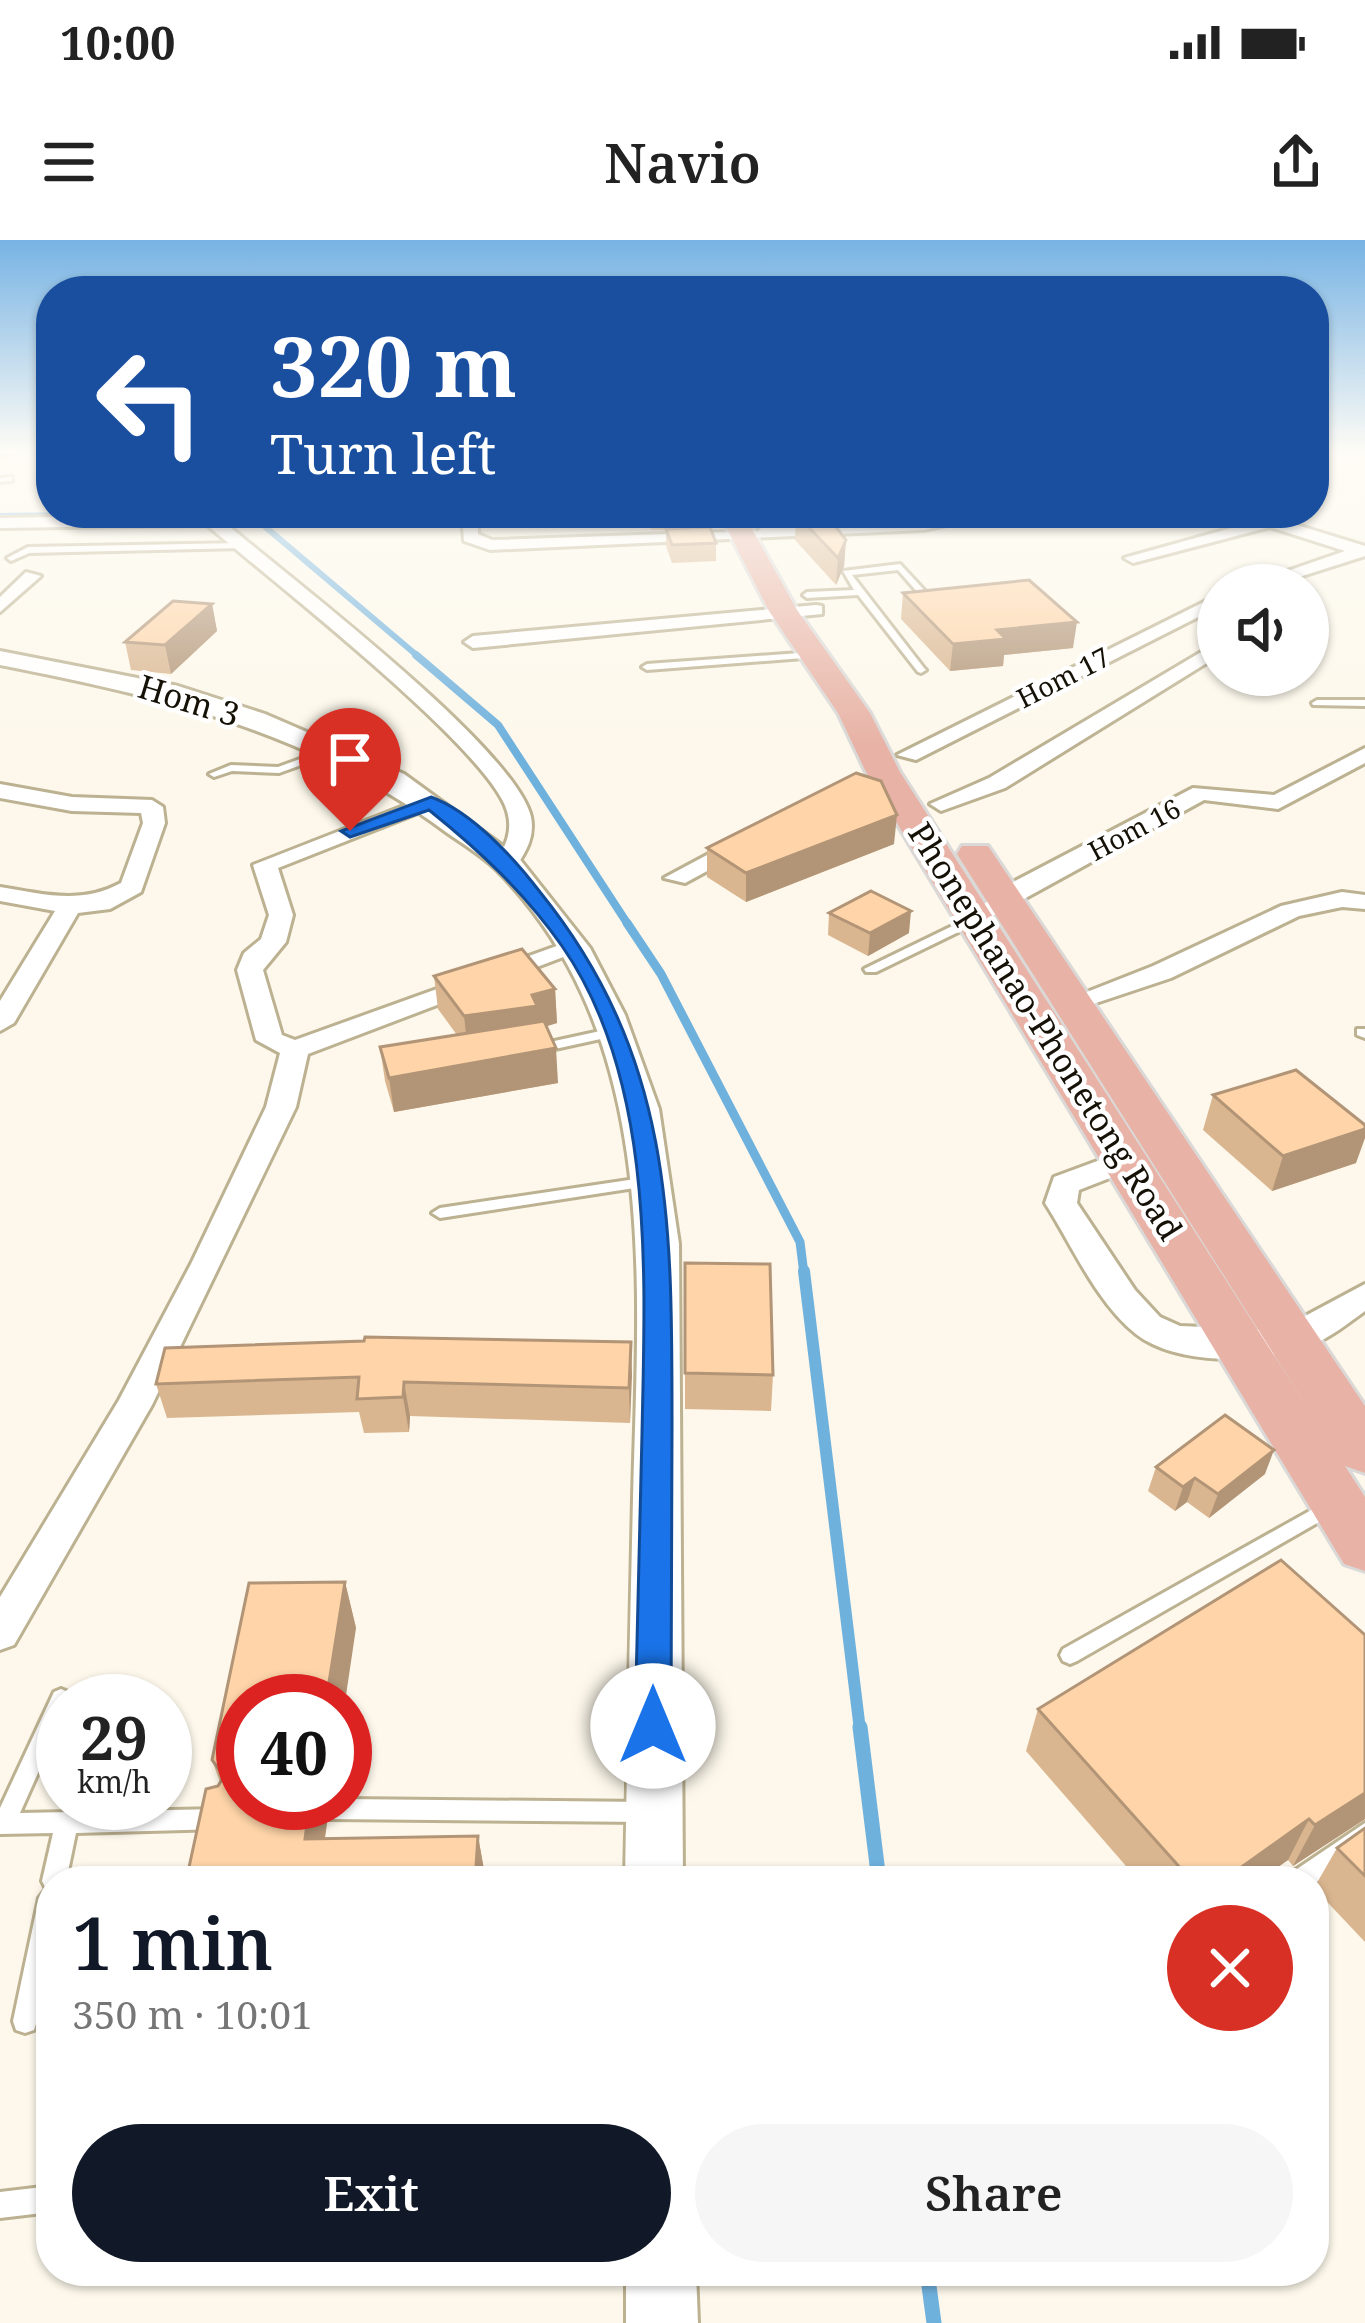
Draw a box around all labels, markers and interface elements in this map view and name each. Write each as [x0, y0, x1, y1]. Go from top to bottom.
text: 10:00 [60, 12, 175, 73]
text: Navio [604, 125, 761, 199]
icon: menu [36, 129, 102, 195]
icon: share [1263, 129, 1329, 195]
text: 320 m [270, 307, 517, 422]
icon: left [72, 324, 228, 480]
text: Turn left [270, 416, 496, 490]
map controls [1197, 564, 1329, 696]
button: sound [1197, 564, 1329, 696]
street label: Hom 17 [1010, 638, 1116, 716]
street label: Hom 3 [133, 663, 245, 737]
pin [299, 708, 401, 831]
icon: arrive [317, 726, 383, 792]
street label: Hom 16 [1081, 789, 1187, 869]
street label: Phonephanao-Phonetong Road [899, 814, 1193, 1248]
position arrow [590, 1663, 716, 1789]
speed limit sign: 40 [216, 1674, 372, 1830]
text: 29 [80, 1696, 148, 1778]
text: km/h [77, 1761, 151, 1802]
text: 1 min [72, 1893, 273, 1991]
button: close [1167, 1905, 1293, 2031]
text: 350 m · 10:01 [72, 1987, 313, 2040]
button: Exit [72, 2124, 671, 2262]
button: Share [695, 2124, 1293, 2262]

